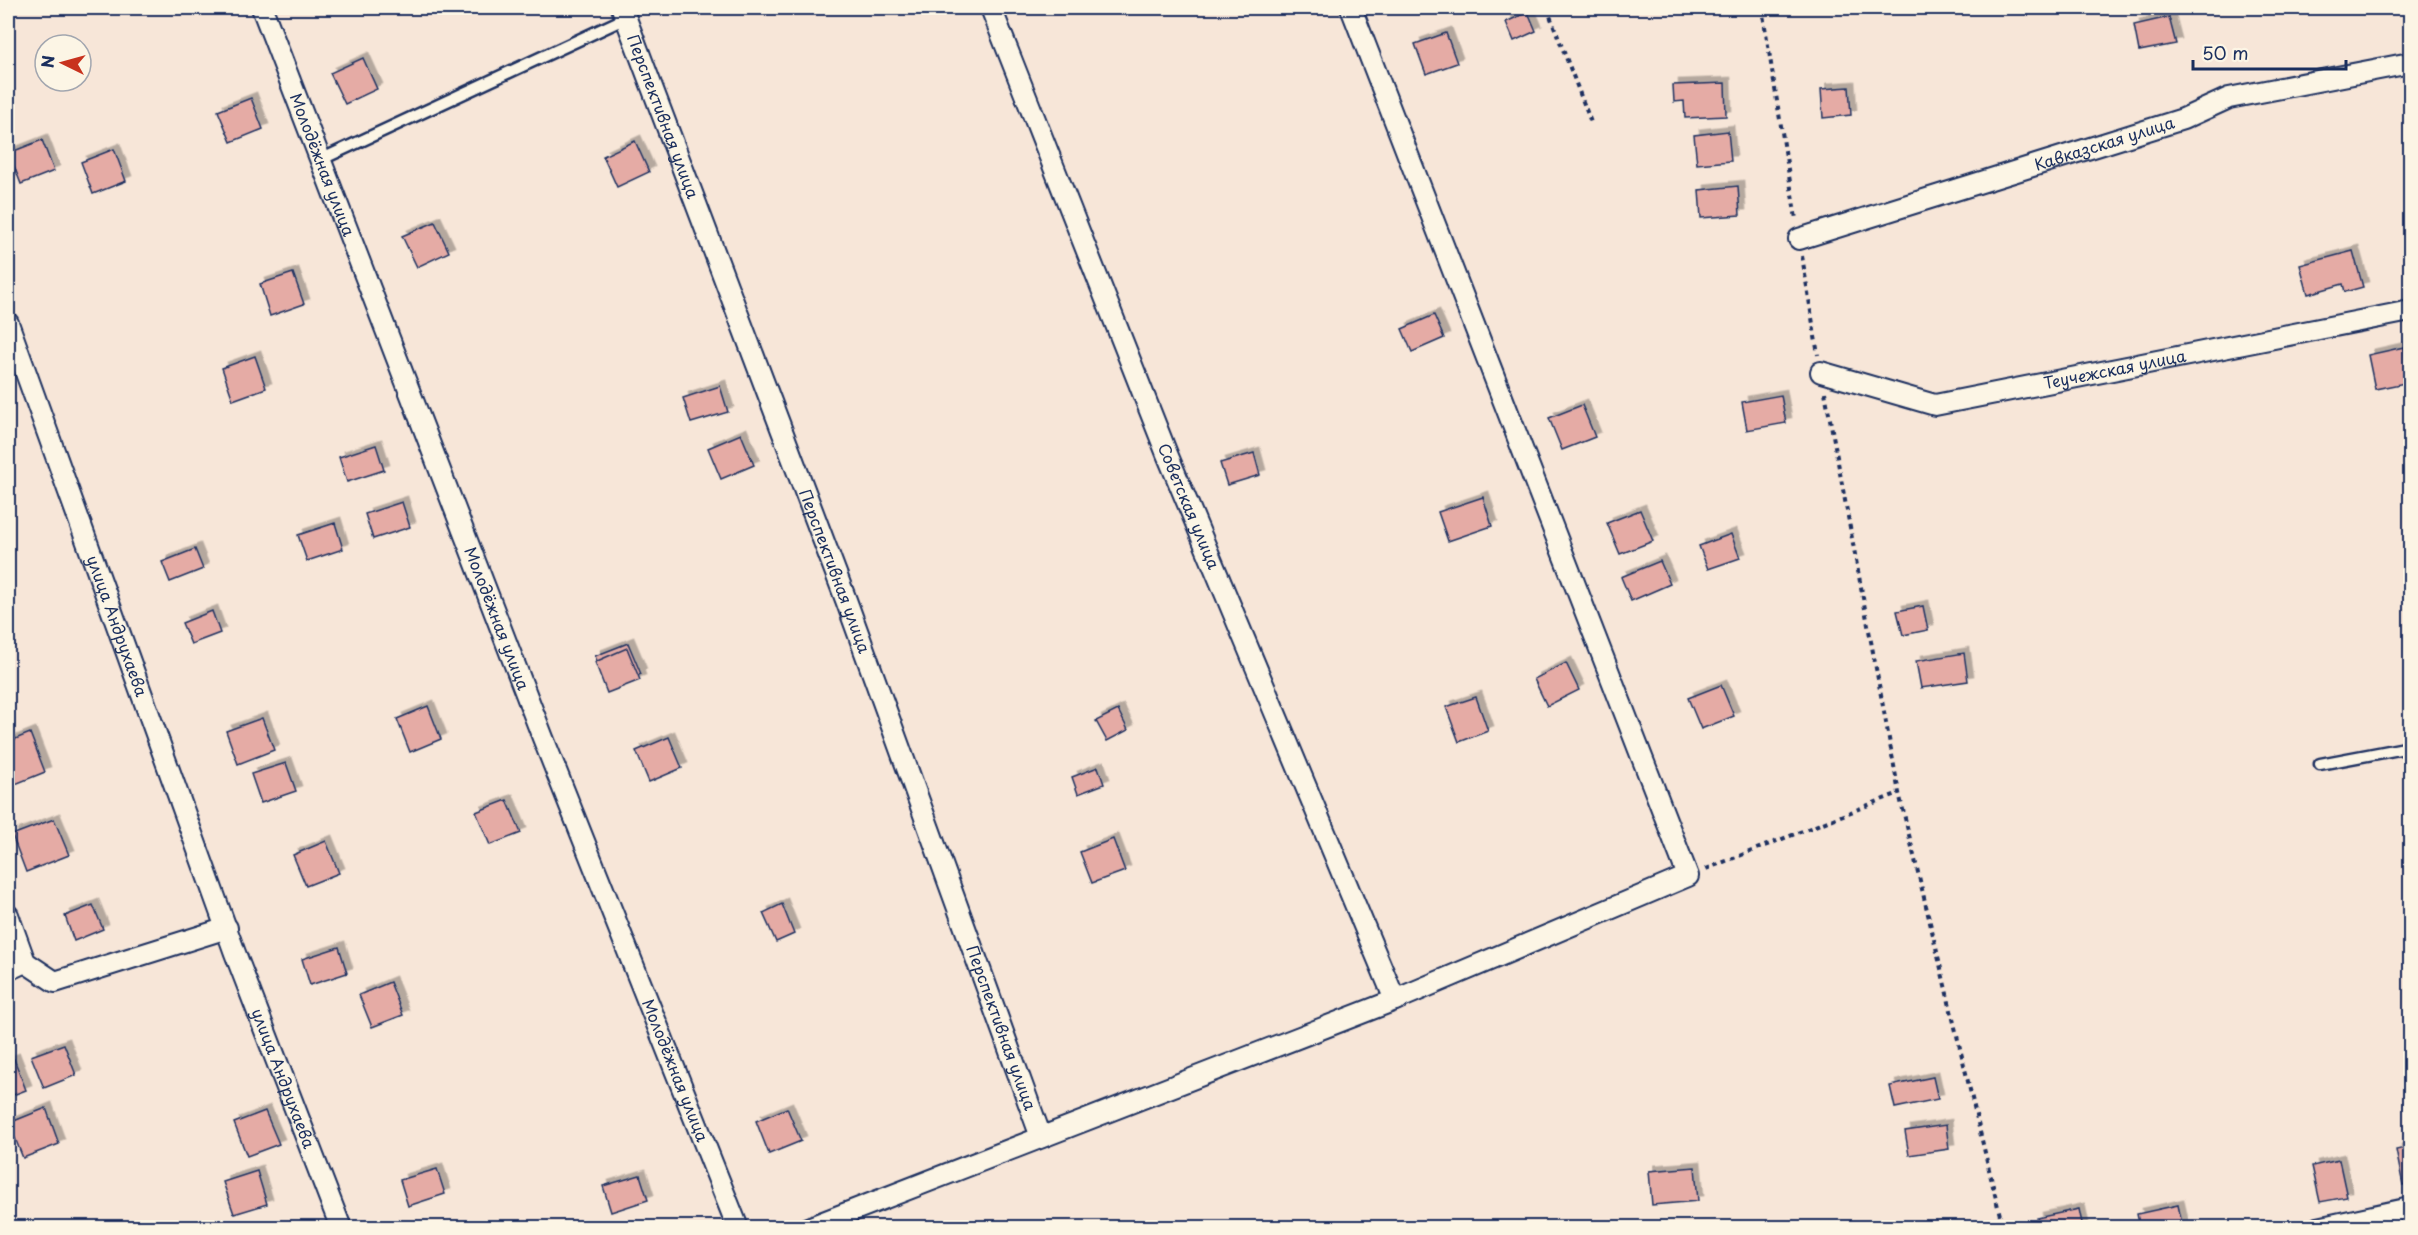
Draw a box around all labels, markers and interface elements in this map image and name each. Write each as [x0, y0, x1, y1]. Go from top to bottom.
street label: Перспективная улица [622, 31, 706, 202]
north arrow [33, 33, 93, 93]
scale bar [2193, 33, 2346, 71]
text: 50 m [2202, 39, 2249, 66]
text: N [35, 54, 60, 69]
street label: Молодёжная улица [285, 89, 362, 240]
street label: Кавказская улица [2031, 109, 2177, 176]
street label: Теучежская улица [2041, 343, 2188, 394]
street label: Советская улица [1153, 439, 1227, 572]
street label: Перспективная улица [794, 485, 877, 656]
street label: Молодёжная улица [459, 543, 536, 693]
street label: улица Андрухаева [82, 552, 155, 700]
street label: Перспективная улица [961, 942, 1043, 1113]
street label: Молодёжная улица [637, 995, 715, 1145]
street label: улица Андрухаева [246, 1004, 322, 1152]

